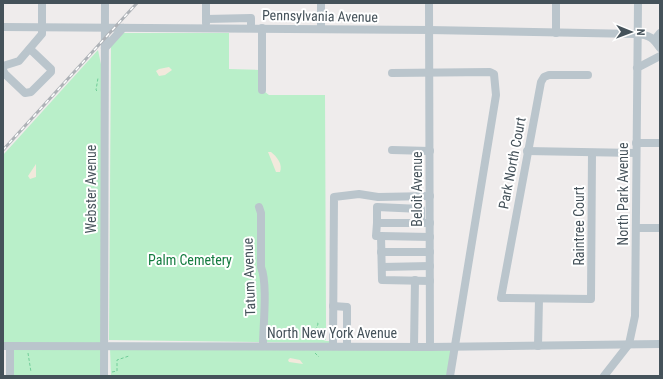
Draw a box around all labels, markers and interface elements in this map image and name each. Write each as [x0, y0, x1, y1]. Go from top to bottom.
street label: Pennsylvania Avenue [262, 7, 379, 25]
north arrow [611, 12, 651, 52]
text: N [634, 29, 647, 36]
street label: Park North Court [495, 116, 529, 210]
street label: North Park Avenue [615, 142, 631, 245]
street label: Webster Avenue [83, 144, 99, 233]
street label: Beloit Avenue [409, 151, 425, 227]
street label: Raintree Court [571, 186, 587, 266]
street label: Tatum Avenue [240, 237, 258, 316]
park label: Palm Cemetery [148, 252, 232, 268]
street label: North New York Avenue [267, 325, 397, 341]

